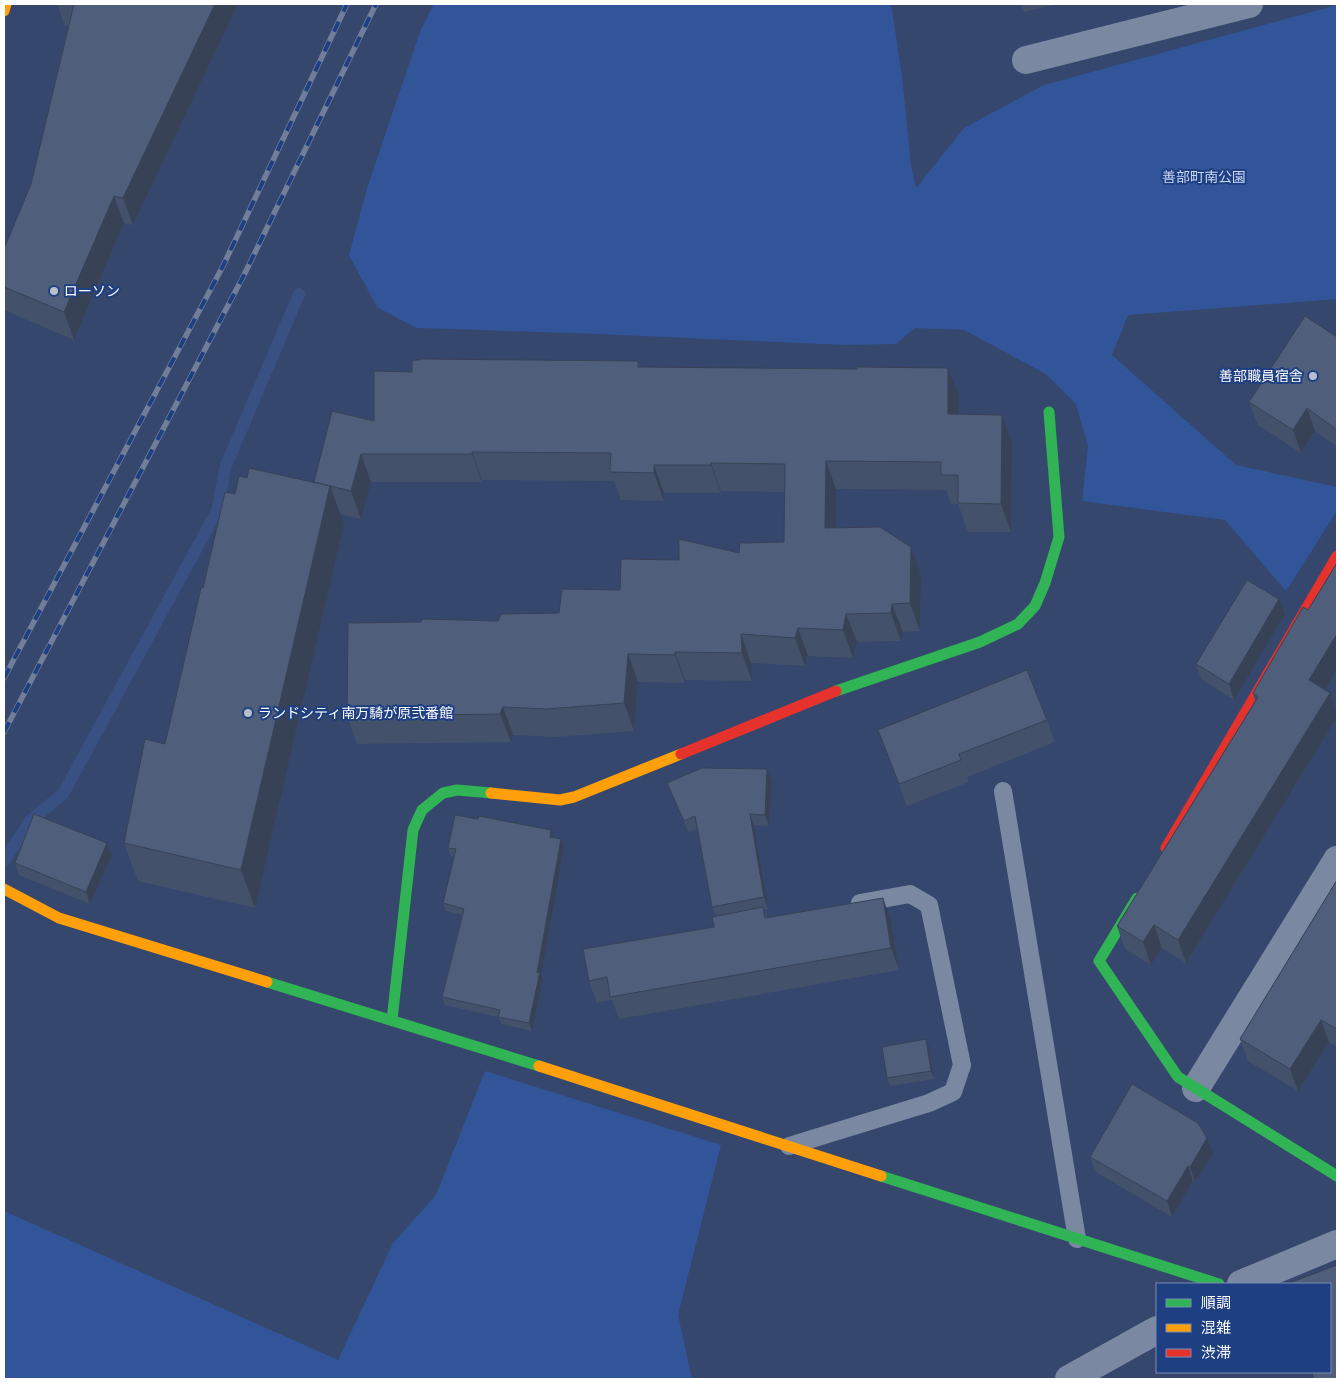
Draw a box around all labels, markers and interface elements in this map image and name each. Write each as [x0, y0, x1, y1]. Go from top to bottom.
park label: 善部町南公園 [1162, 169, 1246, 185]
place label: ローソン [64, 283, 120, 299]
marker: ローソン [48, 285, 60, 297]
place label: 善部職員宿舎 [1219, 368, 1303, 384]
marker: 善部職員宿舎 [1307, 370, 1319, 382]
place label: ランドシティ南万騎が原弐番館 [258, 705, 453, 721]
marker: ランドシティ南万騎が原弐番館 [242, 707, 254, 719]
legend [1156, 1283, 1331, 1373]
text: 順調 [1201, 1294, 1231, 1312]
text: 混雑 [1201, 1319, 1231, 1337]
text: 渋滞 [1201, 1344, 1231, 1362]

